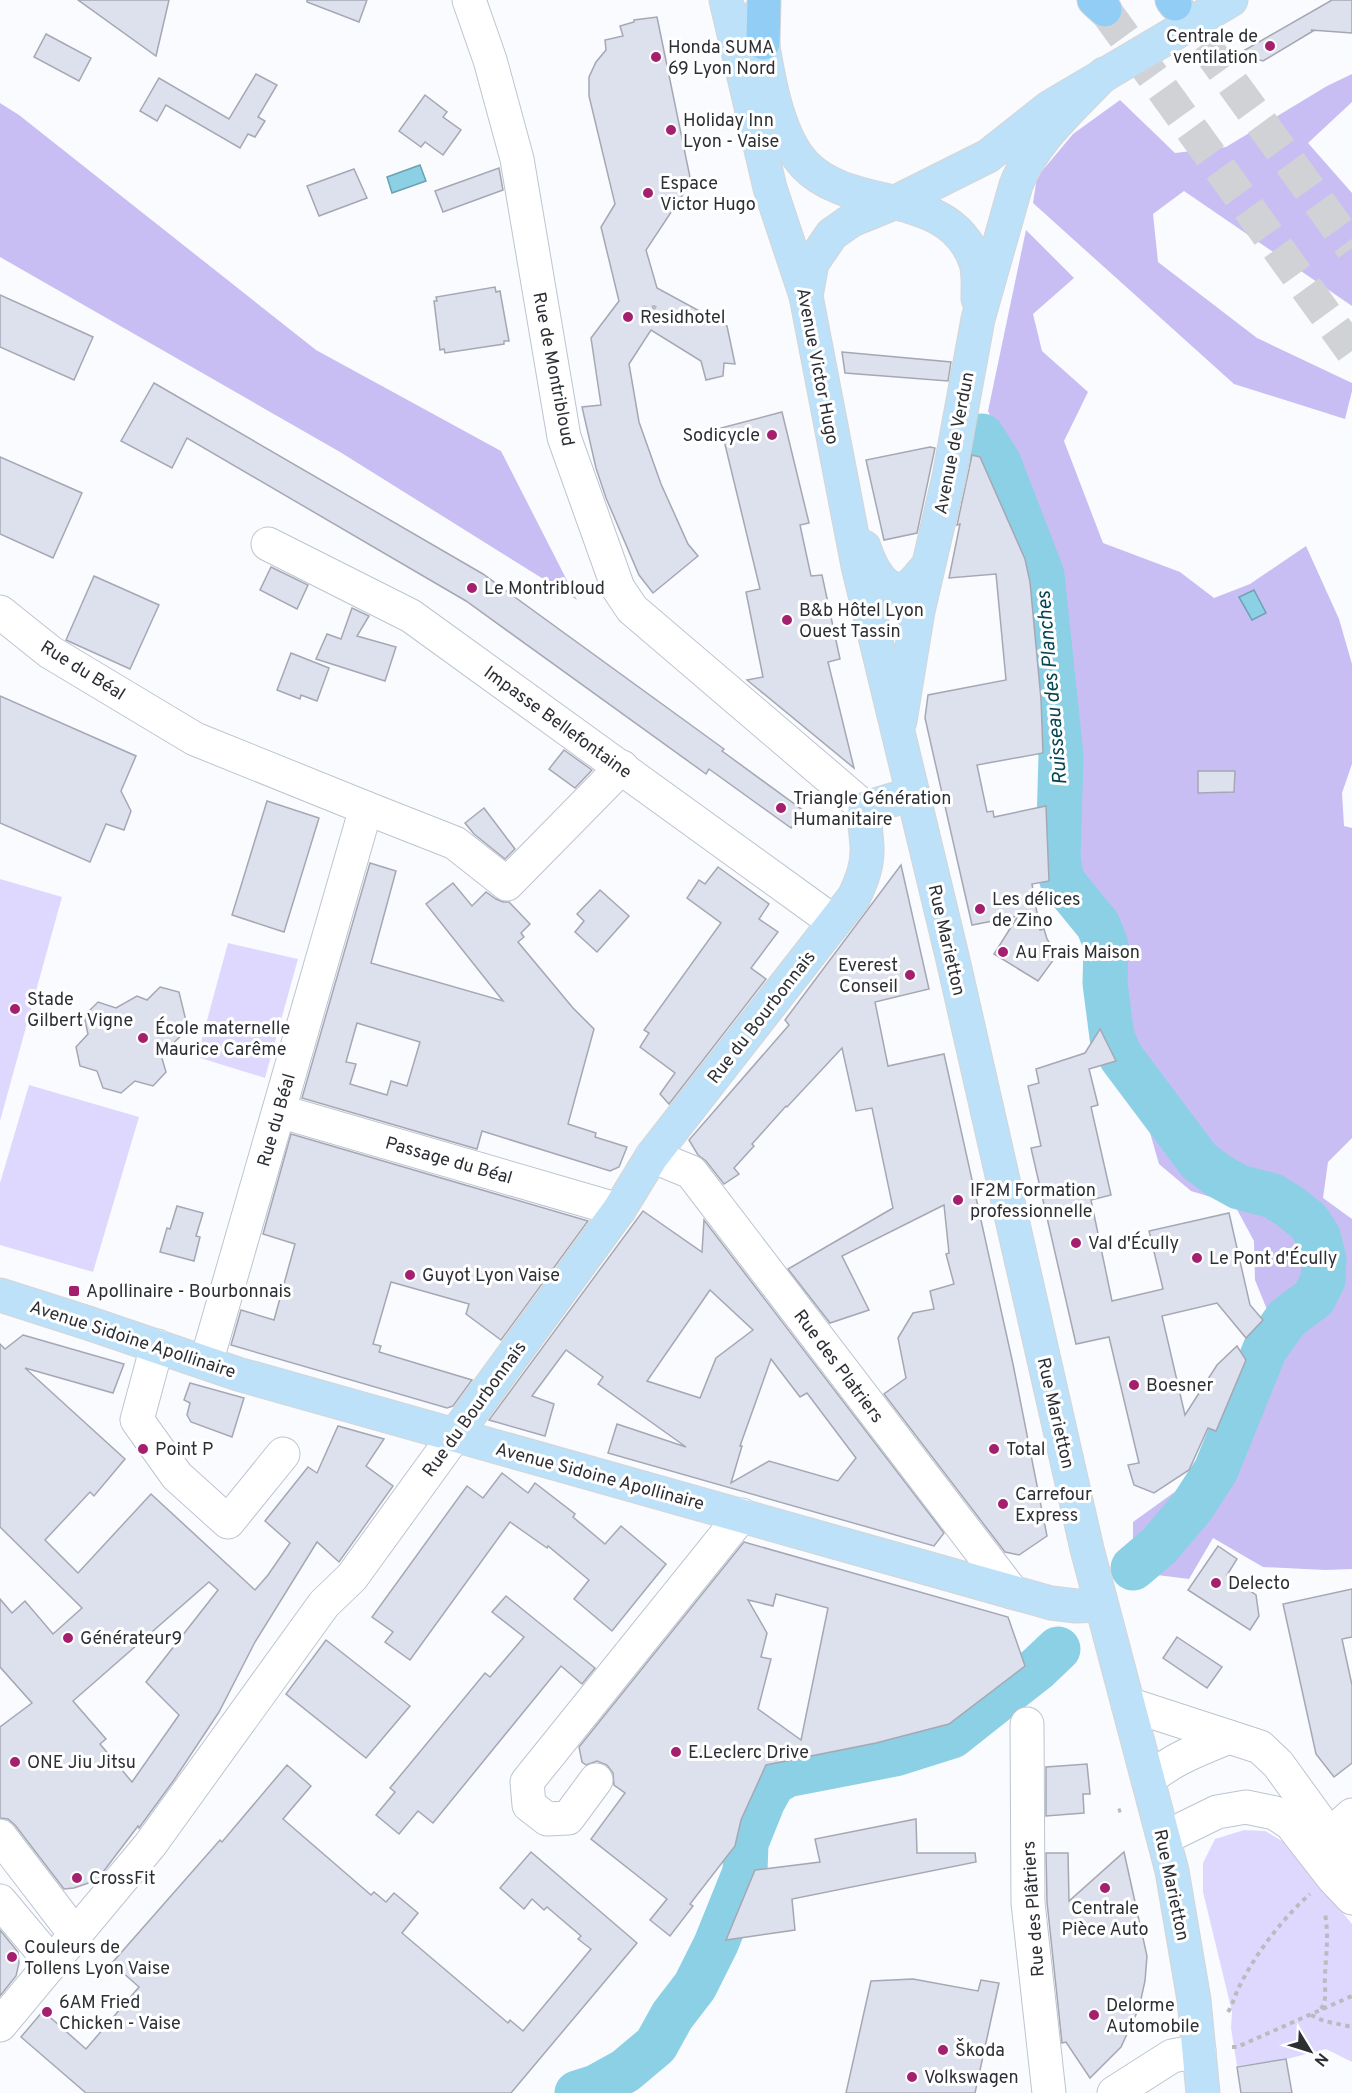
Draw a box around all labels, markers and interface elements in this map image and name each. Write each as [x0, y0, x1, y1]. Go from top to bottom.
place label: Centrale de ventilation [1166, 26, 1258, 70]
place label: Honda SUMA 69 Lyon Nord [668, 37, 776, 81]
marker: Centrale de ventilation [1263, 39, 1277, 53]
marker: Honda SUMA 69 Lyon Nord [649, 50, 663, 64]
place label: Holiday Inn Lyon - Vaise [683, 110, 779, 154]
marker: Holiday Inn Lyon - Vaise [664, 123, 678, 137]
place label: Espace Victor Hugo [660, 173, 756, 217]
marker: Espace Victor Hugo [641, 186, 655, 200]
street label: Avenue Victor Hugo [790, 286, 843, 447]
street label: Rue de Montribloud [526, 290, 579, 448]
place label: Residhotel [640, 307, 725, 330]
marker: Residhotel [621, 310, 635, 324]
street label: Avenue de Verdun [930, 370, 981, 516]
place label: Sodicycle [683, 425, 760, 448]
marker: Sodicycle [765, 428, 779, 442]
place label: Le Montribloud [484, 578, 605, 601]
marker: Le Montribloud [465, 581, 479, 595]
water label: Ruisseau des Planches [1031, 589, 1074, 786]
place label: B&b Hôtel Lyon Ouest Tassin [799, 600, 924, 644]
marker: B&b Hôtel Lyon Ouest Tassin [780, 613, 794, 627]
street label: Rue du Béal [35, 636, 129, 706]
street label: Impasse Bellefontaine [479, 662, 636, 785]
place label: Triangle Génération Humanitaire [793, 788, 951, 832]
marker: Triangle Génération Humanitaire [774, 801, 788, 815]
street label: Rue Marietton [922, 882, 970, 998]
place label: Les délices de Zino [992, 889, 1080, 933]
marker: Les délices de Zino [973, 902, 987, 916]
place label: Au Frais Maison [1015, 942, 1140, 965]
marker: Au Frais Maison [996, 945, 1010, 959]
street label: Rue du Bourbonnais [703, 947, 821, 1089]
place label: Everest Conseil [838, 955, 898, 999]
marker: Everest Conseil [903, 968, 917, 982]
place label: Stade Gilbert Vigne [27, 989, 133, 1033]
marker: Stade Gilbert Vigne [8, 1002, 22, 1016]
place label: École maternelle Maurice Carême [155, 1016, 290, 1062]
marker: École maternelle Maurice Carême [136, 1031, 150, 1045]
street label: Rue du Béal [253, 1071, 302, 1170]
street label: Passage du Béal [382, 1132, 515, 1191]
place label: IF2M Formation professionnelle [970, 1180, 1096, 1224]
marker: IF2M Formation professionnelle [951, 1193, 965, 1207]
place label: Val d'Écully [1088, 1231, 1179, 1256]
marker: Val d'Écully [1069, 1236, 1083, 1250]
place label: Le Pont d'Écully [1209, 1246, 1337, 1271]
marker: Le Pont d'Écully [1190, 1251, 1204, 1265]
place label: Guyot Lyon Vaise [422, 1265, 560, 1288]
marker: Guyot Lyon Vaise [403, 1268, 417, 1282]
place label: Apollinaire - Bourbonnais [86, 1281, 292, 1304]
marker: Apollinaire - Bourbonnais [67, 1284, 81, 1298]
street label: Avenue Sidoine Apollinaire [27, 1296, 238, 1385]
street label: Rue des Platriers [788, 1306, 888, 1428]
street label: Rue du Bourbonnais [418, 1337, 532, 1482]
street label: Rue Marietton [1031, 1355, 1079, 1471]
place label: Boesner [1146, 1375, 1214, 1398]
marker: Boesner [1127, 1378, 1141, 1392]
street label: Avenue Sidoine Apollinaire [493, 1438, 707, 1516]
place label: Point P [155, 1439, 213, 1462]
place label: Total [1006, 1439, 1046, 1462]
marker: Point P [136, 1442, 150, 1456]
marker: Total [987, 1442, 1001, 1456]
place label: Carrefour Express [1015, 1484, 1092, 1528]
marker: Carrefour Express [996, 1497, 1010, 1511]
place label: Delecto [1228, 1573, 1290, 1596]
marker: Delecto [1209, 1576, 1223, 1590]
place label: Générateur9 [80, 1628, 182, 1651]
marker: Générateur9 [61, 1631, 75, 1645]
place label: E.Leclerc Drive [688, 1742, 809, 1765]
marker: E.Leclerc Drive [669, 1745, 683, 1759]
place label: ONE Jiu Jitsu [27, 1752, 136, 1775]
marker: ONE Jiu Jitsu [8, 1755, 22, 1769]
street label: Rue Marietton [1147, 1827, 1194, 1943]
street label: Rue des Plâtriers [1018, 1840, 1051, 1978]
place label: CrossFit [89, 1868, 155, 1891]
marker: CrossFit [70, 1871, 84, 1885]
marker: Centrale Pièce Auto [1098, 1881, 1112, 1895]
place label: Centrale Pièce Auto [1062, 1898, 1148, 1942]
place label: Couleurs de Tollens Lyon Vaise [24, 1937, 170, 1981]
marker: Couleurs de Tollens Lyon Vaise [5, 1950, 19, 1964]
place label: 6AM Fried Chicken - Vaise [59, 1992, 181, 2036]
place label: Delorme Automobile [1106, 1995, 1200, 2039]
marker: 6AM Fried Chicken - Vaise [40, 2005, 54, 2019]
marker: Delorme Automobile [1087, 2008, 1101, 2022]
north arrow [1280, 2021, 1340, 2081]
place label: Škoda [955, 2038, 1005, 2063]
marker: Škoda [936, 2043, 950, 2057]
text: N [1309, 2048, 1332, 2070]
place label: Volkswagen [924, 2067, 1019, 2090]
marker: Volkswagen [905, 2070, 919, 2084]

